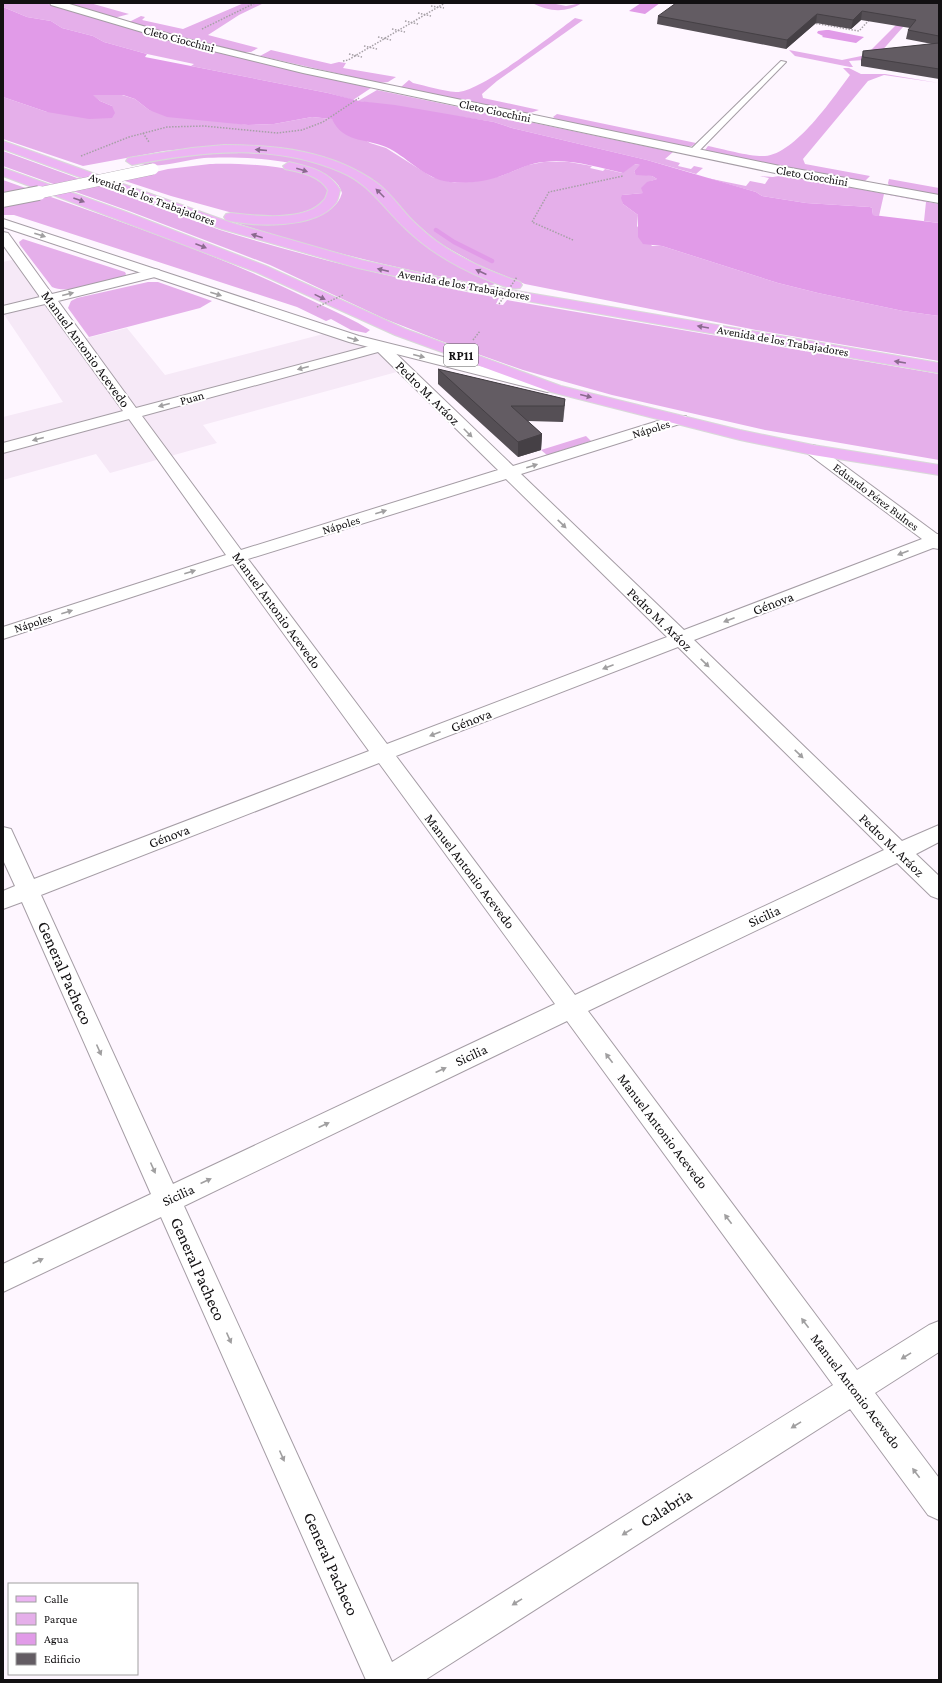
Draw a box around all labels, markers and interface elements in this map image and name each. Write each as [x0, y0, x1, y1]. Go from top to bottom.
street label: Cleto Ciocchini [142, 23, 216, 55]
street label: Cleto Ciocchini [458, 97, 532, 125]
one-way arrow [255, 146, 267, 153]
street label: Cleto Ciocchini [775, 163, 849, 189]
one-way arrow [297, 167, 309, 173]
street label: Avenida de los Trabajadores [87, 170, 217, 228]
one-way arrow [375, 188, 385, 198]
one-way arrow [74, 197, 86, 203]
one-way arrow [34, 232, 46, 238]
one-way arrow [251, 233, 263, 239]
one-way arrow [195, 243, 207, 249]
one-way arrow [376, 266, 389, 272]
street label: Avenida de los Trabajadores [397, 267, 531, 304]
one-way arrow [476, 269, 487, 275]
street label: Manuel Antonio Acevedo [38, 288, 134, 410]
one-way arrow [62, 291, 74, 297]
one-way arrow [211, 291, 223, 297]
one-way arrow [315, 294, 326, 300]
street label: Avenida de los Trabajadores [716, 323, 850, 360]
one-way arrow [697, 324, 710, 330]
one-way arrow [347, 336, 359, 342]
road number: RP11 [444, 344, 478, 366]
one-way arrow [413, 353, 425, 359]
street label: Pedro M. Aráoz [393, 358, 463, 428]
one-way arrow [894, 358, 907, 364]
one-way arrow [297, 365, 309, 371]
street label: Puan [178, 388, 206, 408]
one-way arrow [580, 394, 592, 400]
one-way arrow [157, 402, 169, 408]
street label: Nápoles [630, 417, 672, 441]
one-way arrow [463, 428, 473, 438]
one-way arrow [32, 436, 44, 442]
street label: Eduardo Pérez Bulnes [830, 460, 922, 534]
one-way arrow [527, 463, 539, 469]
one-way arrow [376, 509, 388, 515]
street label: Nápoles [320, 513, 362, 537]
one-way arrow [557, 519, 567, 529]
street label: Manuel Antonio Acevedo [229, 549, 325, 671]
one-way arrow [896, 550, 908, 556]
one-way arrow [185, 569, 197, 575]
street label: Pedro M. Aráoz [624, 584, 696, 654]
street label: Génova [750, 588, 796, 618]
one-way arrow [61, 609, 73, 615]
street label: Nápoles [12, 610, 54, 636]
one-way arrow [723, 618, 735, 624]
one-way arrow [701, 658, 710, 667]
one-way arrow [602, 665, 614, 671]
street label: Génova [448, 705, 494, 735]
one-way arrow [428, 732, 440, 738]
one-way arrow [794, 749, 804, 759]
street label: Manuel Antonio Acevedo [422, 810, 518, 932]
street label: Pedro M. Aráoz [856, 810, 928, 880]
street label: Génova [146, 821, 192, 851]
street label: Sicilia [745, 901, 783, 930]
street label: General Pacheco [34, 918, 96, 1028]
street label: Sicilia [452, 1040, 490, 1069]
one-way arrow [97, 1044, 103, 1056]
one-way arrow [605, 1053, 613, 1063]
one-way arrow [435, 1067, 447, 1073]
street label: Manuel Antonio Acevedo [615, 1070, 711, 1192]
one-way arrow [318, 1122, 329, 1128]
one-way arrow [150, 1163, 156, 1174]
one-way arrow [201, 1178, 212, 1184]
street label: Sicilia [159, 1180, 197, 1209]
one-way arrow [723, 1213, 732, 1224]
street label: General Pacheco [167, 1214, 229, 1324]
one-way arrow [33, 1258, 44, 1264]
one-way arrow [801, 1318, 809, 1328]
street label: Manuel Antonio Acevedo [808, 1330, 904, 1452]
one-way arrow [226, 1332, 232, 1343]
one-way arrow [901, 1352, 911, 1360]
one-way arrow [790, 1422, 802, 1429]
one-way arrow [279, 1451, 285, 1462]
one-way arrow [912, 1467, 920, 1478]
street label: Calabria [637, 1485, 695, 1531]
street label: General Pacheco [300, 1509, 362, 1619]
one-way arrow [621, 1529, 633, 1536]
legend [8, 1583, 138, 1675]
text: Calle [44, 1592, 68, 1606]
one-way arrow [512, 1598, 522, 1606]
text: Parque [44, 1612, 77, 1626]
text: Agua [44, 1632, 69, 1646]
text: Edificio [44, 1652, 81, 1666]

